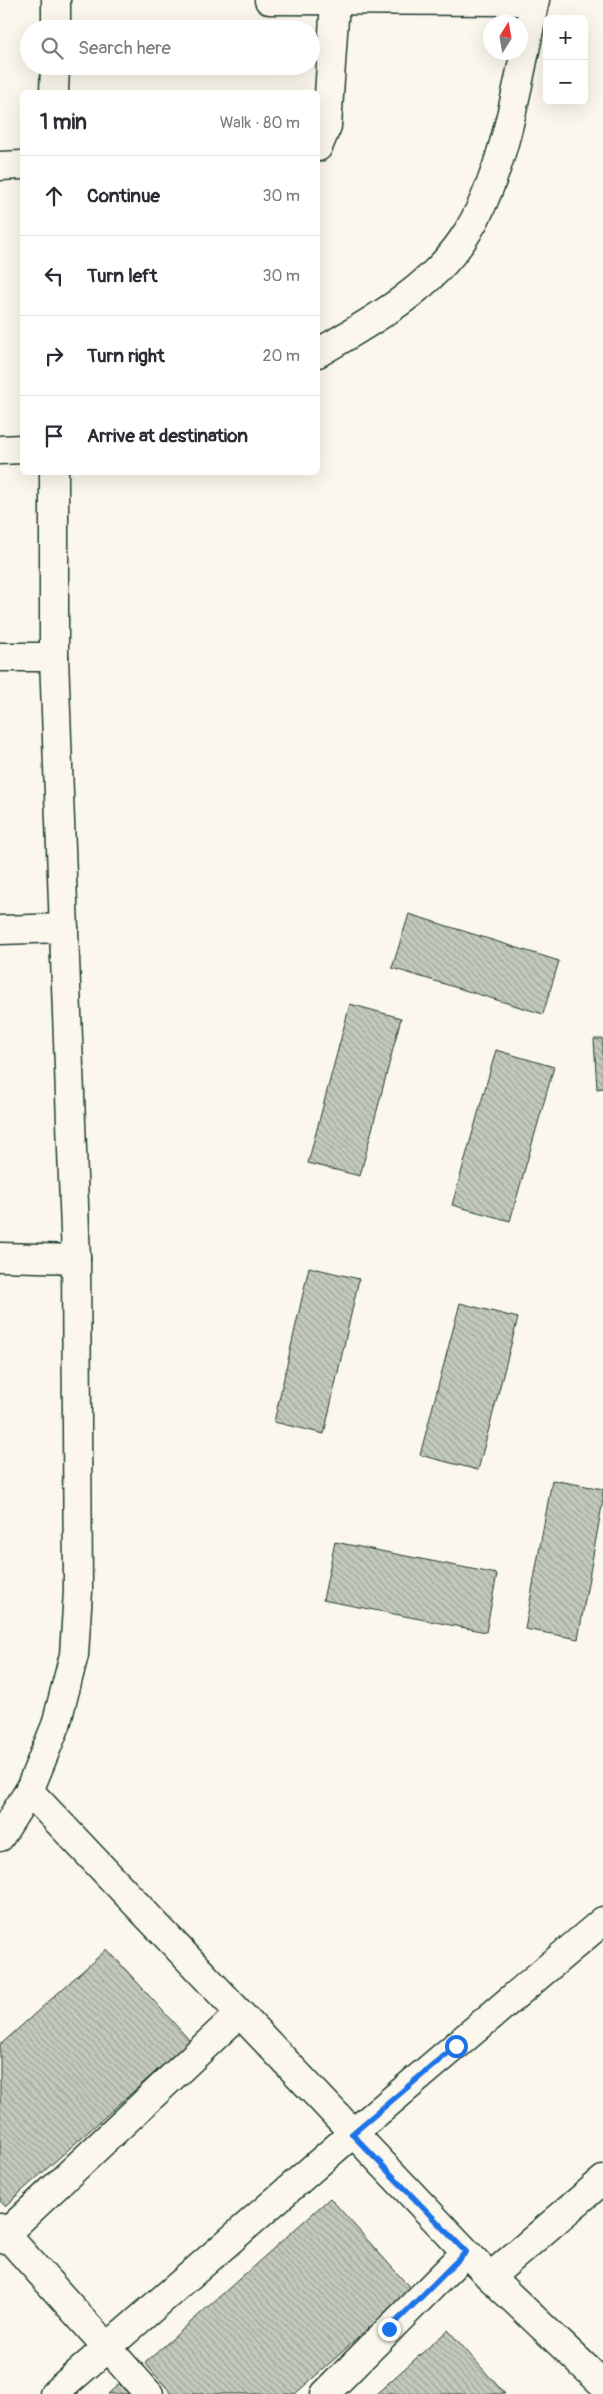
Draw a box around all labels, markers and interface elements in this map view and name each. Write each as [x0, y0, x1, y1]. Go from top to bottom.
north arrow [483, 15, 528, 60]
map controls [543, 15, 588, 105]
button: + [543, 15, 588, 60]
search box [20, 20, 320, 75]
icon: search [38, 34, 66, 62]
text: Search here [78, 36, 171, 60]
button: − [543, 60, 588, 105]
text: 1 min [40, 109, 87, 136]
text: Walk · 80 m [220, 113, 300, 133]
icon: ahead [40, 182, 68, 210]
text: Continue [87, 184, 160, 208]
text: 30 m [262, 186, 300, 206]
icon: left [40, 262, 68, 290]
text: Turn left [87, 264, 157, 288]
text: 30 m [262, 266, 300, 286]
icon: right [40, 342, 68, 370]
text: Turn right [87, 344, 165, 368]
text: 20 m [262, 346, 300, 366]
icon: arrive [40, 422, 68, 450]
text: Arrive at destination [87, 424, 248, 448]
route start [445, 2035, 468, 2058]
route end [378, 2318, 401, 2341]

